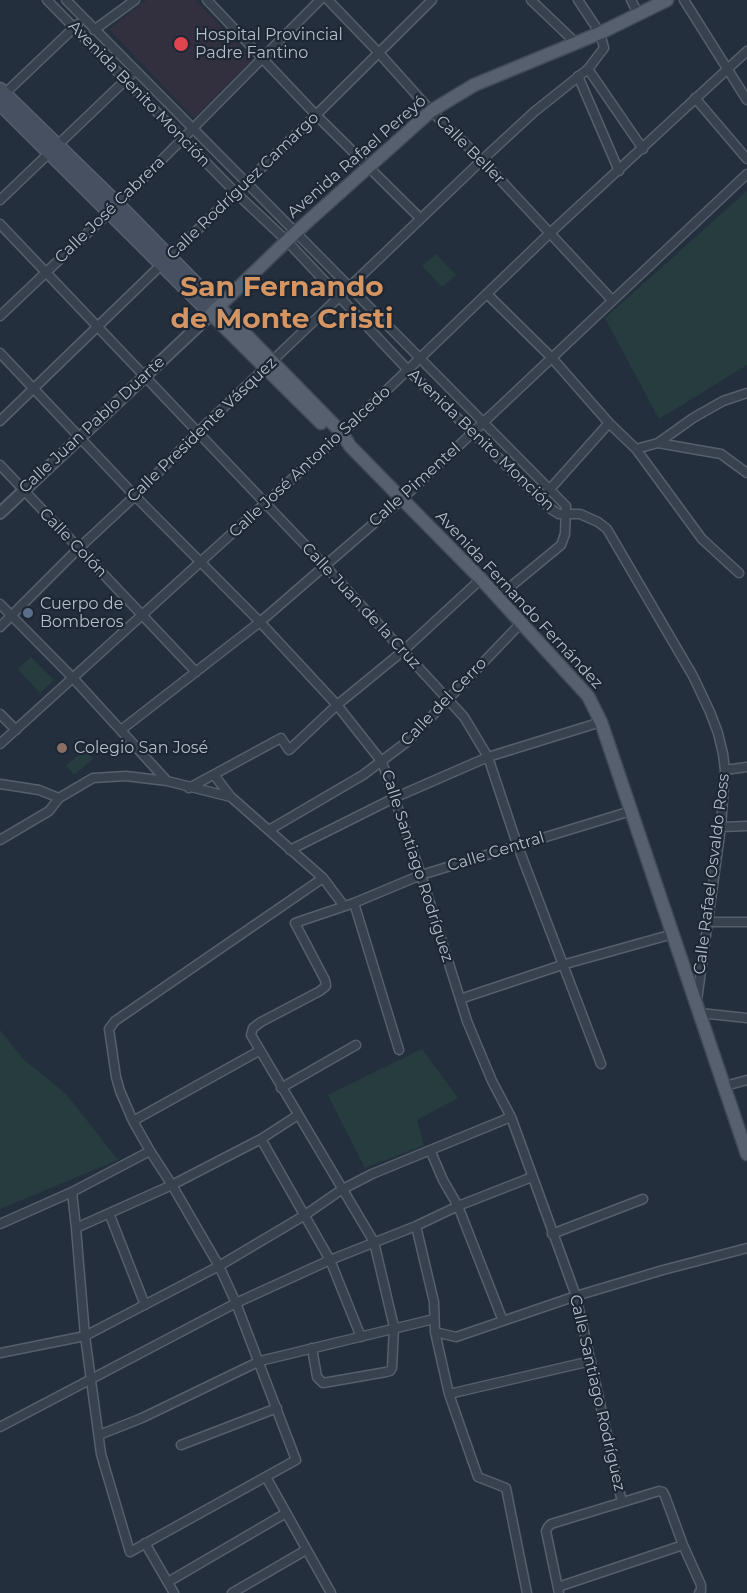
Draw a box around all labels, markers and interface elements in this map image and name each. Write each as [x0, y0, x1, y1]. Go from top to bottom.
street label: Avenida Benito Monción [64, 17, 214, 171]
place label: Hospital Provincial Padre Fantino [195, 25, 343, 63]
marker: Hospital Provincial Padre Fantino [172, 35, 190, 53]
street label: Avenida Rafael Pereyó [284, 91, 430, 223]
street label: Calle Rodríguez Camargo [163, 108, 323, 264]
street label: Calle Beller [432, 112, 508, 188]
street label: Calle José Cabrera [51, 153, 169, 267]
district label: San Fernando de Monte Cristi [171, 271, 393, 337]
street label: Calle Juan Pablo Duarte [15, 352, 169, 498]
street label: Calle Presidente Vásquez [123, 353, 281, 507]
street label: Avenida Benito Monción [404, 365, 558, 515]
street label: Calle José Antonio Salcedo [225, 382, 395, 542]
street label: Calle Pimentel [365, 439, 465, 531]
street label: Calle Colón [35, 504, 111, 582]
street label: Avenida Fernando Fernández [431, 507, 607, 693]
street label: Calle Juan de la Cruz [297, 539, 425, 673]
place label: Cuerpo de Bomberos [40, 594, 124, 632]
marker: Cuerpo de Bomberos [21, 606, 35, 620]
street label: Calle del Cerro [397, 654, 491, 750]
place label: Colegio San José [74, 738, 208, 758]
marker: Colegio San José [55, 741, 69, 755]
street label: Calle Santiago Rodríguez [377, 767, 457, 965]
street label: Calle Rafael Osvaldo Ross [690, 772, 734, 976]
street label: Calle Central [445, 828, 547, 876]
street label: Calle Santiago Rodríguez [565, 1293, 629, 1493]

